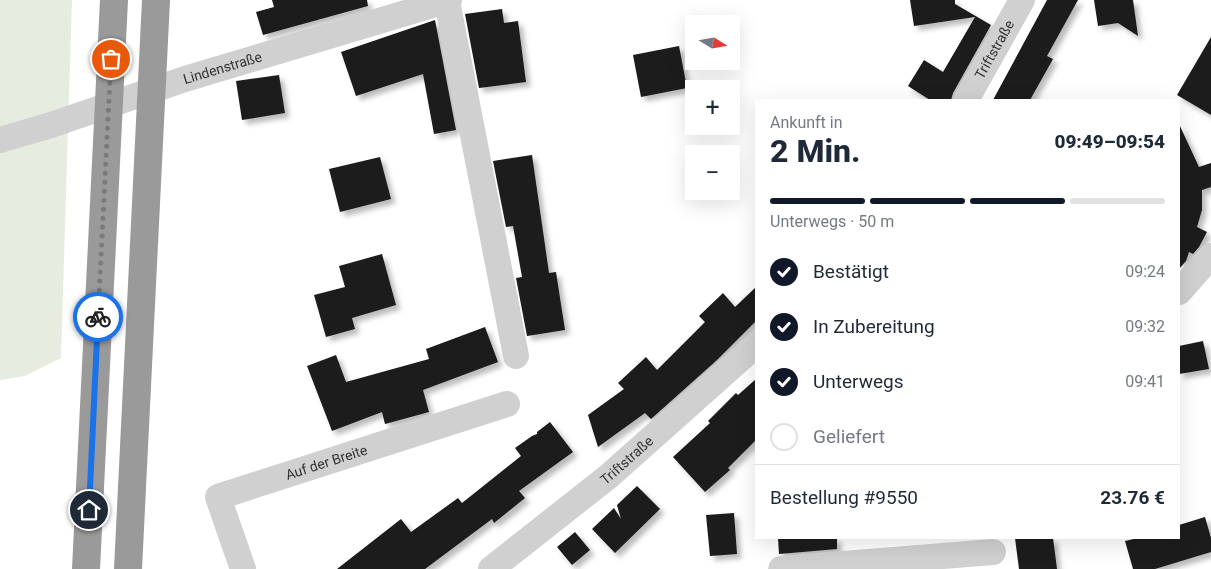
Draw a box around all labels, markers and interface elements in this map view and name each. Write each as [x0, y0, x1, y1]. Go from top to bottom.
north arrow [685, 15, 740, 70]
map controls [685, 15, 740, 200]
street label: Triftstraße [971, 17, 1017, 82]
pin [90, 38, 132, 80]
icon: bag [97, 45, 125, 73]
street label: Lindenstraße [181, 48, 264, 87]
button: + [685, 80, 740, 135]
text: Ankunft in [770, 113, 843, 132]
text: 09:49–09:54 [1054, 130, 1165, 153]
text: 2 Min. [770, 132, 861, 170]
button: − [685, 145, 740, 200]
text: Unterwegs · 50 m [770, 212, 894, 231]
icon: check [770, 258, 798, 286]
text: Bestätigt [813, 260, 889, 283]
text: 09:24 [1125, 262, 1165, 281]
courier [73, 292, 123, 342]
icon: bike [84, 303, 112, 331]
icon: check [770, 313, 798, 341]
text: In Zubereitung [813, 315, 935, 338]
text: 09:32 [1125, 317, 1165, 336]
icon: check [770, 368, 798, 396]
text: Unterwegs [813, 370, 904, 393]
text: 09:41 [1125, 372, 1165, 391]
text: Geliefert [813, 425, 885, 448]
street label: Triftstraße [597, 433, 656, 488]
street label: Auf der Breite [283, 442, 369, 483]
text: Bestellung #9550 [770, 486, 918, 509]
text: 23.76 € [1100, 486, 1165, 509]
pin [68, 489, 110, 531]
icon: home [75, 496, 103, 524]

